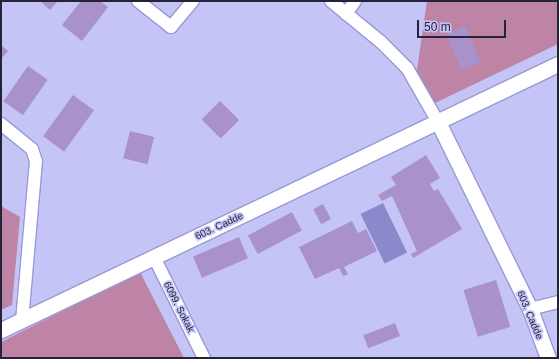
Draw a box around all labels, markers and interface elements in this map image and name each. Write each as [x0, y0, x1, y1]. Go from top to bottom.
scale bar [419, 12, 508, 38]
text: 50 m [424, 20, 451, 34]
street label: 603. Cadde [193, 210, 245, 242]
street label: 6099. Sokak [161, 280, 197, 334]
street label: 603. Cadde [514, 289, 546, 341]

